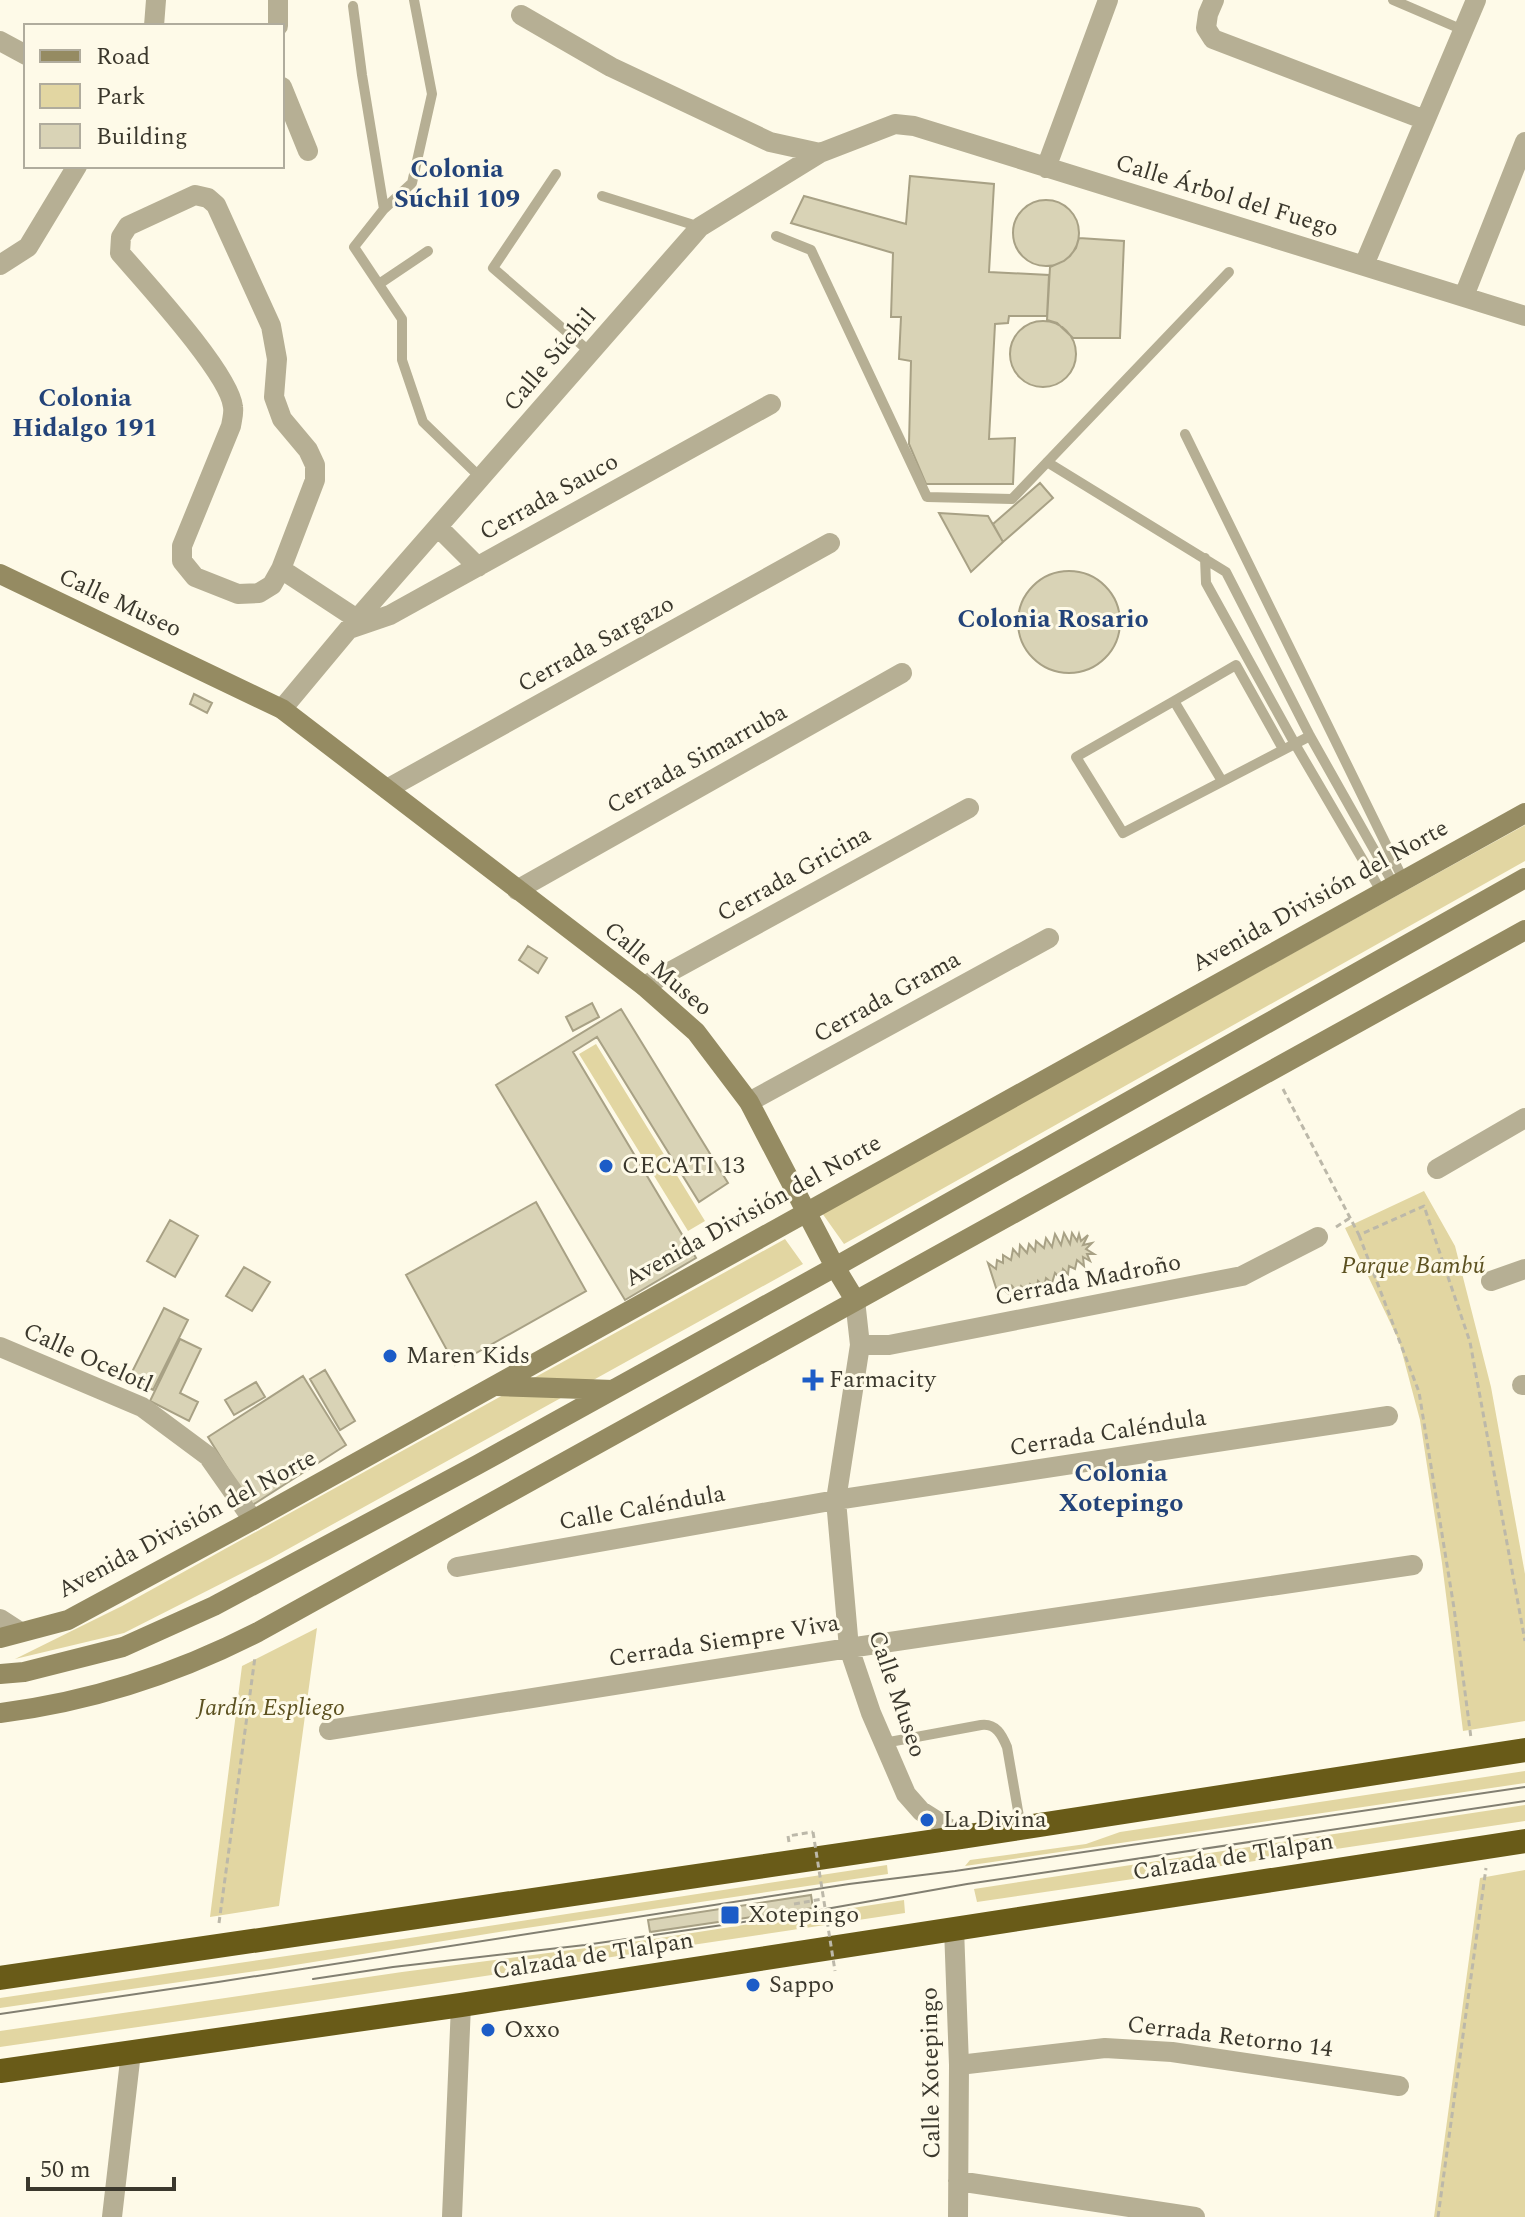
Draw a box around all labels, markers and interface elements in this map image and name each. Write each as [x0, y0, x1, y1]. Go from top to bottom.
legend [24, 24, 284, 168]
text: Road [96, 39, 150, 75]
text: Park [96, 79, 146, 115]
text: Building [96, 119, 188, 155]
street label: Calle Árbol del Fuego [1111, 145, 1343, 247]
district label: Colonia Súchil 109 [394, 149, 520, 219]
street label: Calle Súchil [495, 300, 605, 420]
district label: Colonia Hidalgo 191 [12, 378, 158, 448]
street label: Cerrada Sauco [473, 444, 625, 550]
street label: Calle Museo [52, 559, 188, 647]
street label: Cerrada Sargazo [511, 586, 681, 702]
district label: Colonia Rosario [957, 599, 1149, 639]
street label: Cerrada Simarruba [600, 694, 794, 824]
street label: Avenida División del Norte [1185, 810, 1455, 982]
street label: Cerrada Gricina [710, 817, 878, 931]
street label: Calle Museo [596, 913, 720, 1025]
street label: Cerrada Grama [807, 942, 967, 1052]
street label: Avenida División del Norte [618, 1125, 888, 1297]
place label: CECATI 13 [622, 1148, 745, 1184]
marker: CECATI 13 [597, 1157, 615, 1175]
street label: Cerrada Madroño [992, 1244, 1184, 1316]
park label: Parque Bambú [1341, 1248, 1485, 1284]
street label: Calle Ocelotl [17, 1313, 159, 1403]
place label: Maren Kids [406, 1338, 530, 1374]
marker: Maren Kids [381, 1347, 399, 1365]
place label: Farmacity [829, 1362, 937, 1398]
marker: Farmacity [804, 1371, 822, 1389]
street label: Cerrada Caléndula [1007, 1400, 1209, 1466]
street label: Avenida División del Norte [51, 1440, 323, 1608]
district label: Colonia Xotepingo [1059, 1453, 1183, 1523]
street label: Calle Caléndula [556, 1476, 728, 1540]
street label: Cerrada Siempre Viva [606, 1605, 842, 1677]
street label: Calle Museo [858, 1626, 936, 1762]
park label: Jardín Espliego [195, 1690, 345, 1726]
place label: La Divina [943, 1802, 1047, 1838]
marker: La Divina [918, 1811, 936, 1829]
street label: Calzada de Tlalpan [1130, 1823, 1336, 1891]
place label: Xotepingo [748, 1897, 859, 1933]
marker: Xotepingo [719, 1904, 741, 1926]
street label: Calzada de Tlalpan [490, 1922, 696, 1990]
place label: Sappo [769, 1967, 834, 2003]
marker: Sappo [744, 1976, 762, 1994]
street label: Calle Xotepingo [912, 1987, 950, 2159]
street label: Cerrada Retorno 14 [1125, 2007, 1335, 2067]
place label: Oxxo [504, 2012, 560, 2048]
marker: Oxxo [479, 2021, 497, 2039]
scale bar [28, 2141, 174, 2191]
text: 50 m [40, 2152, 91, 2188]

